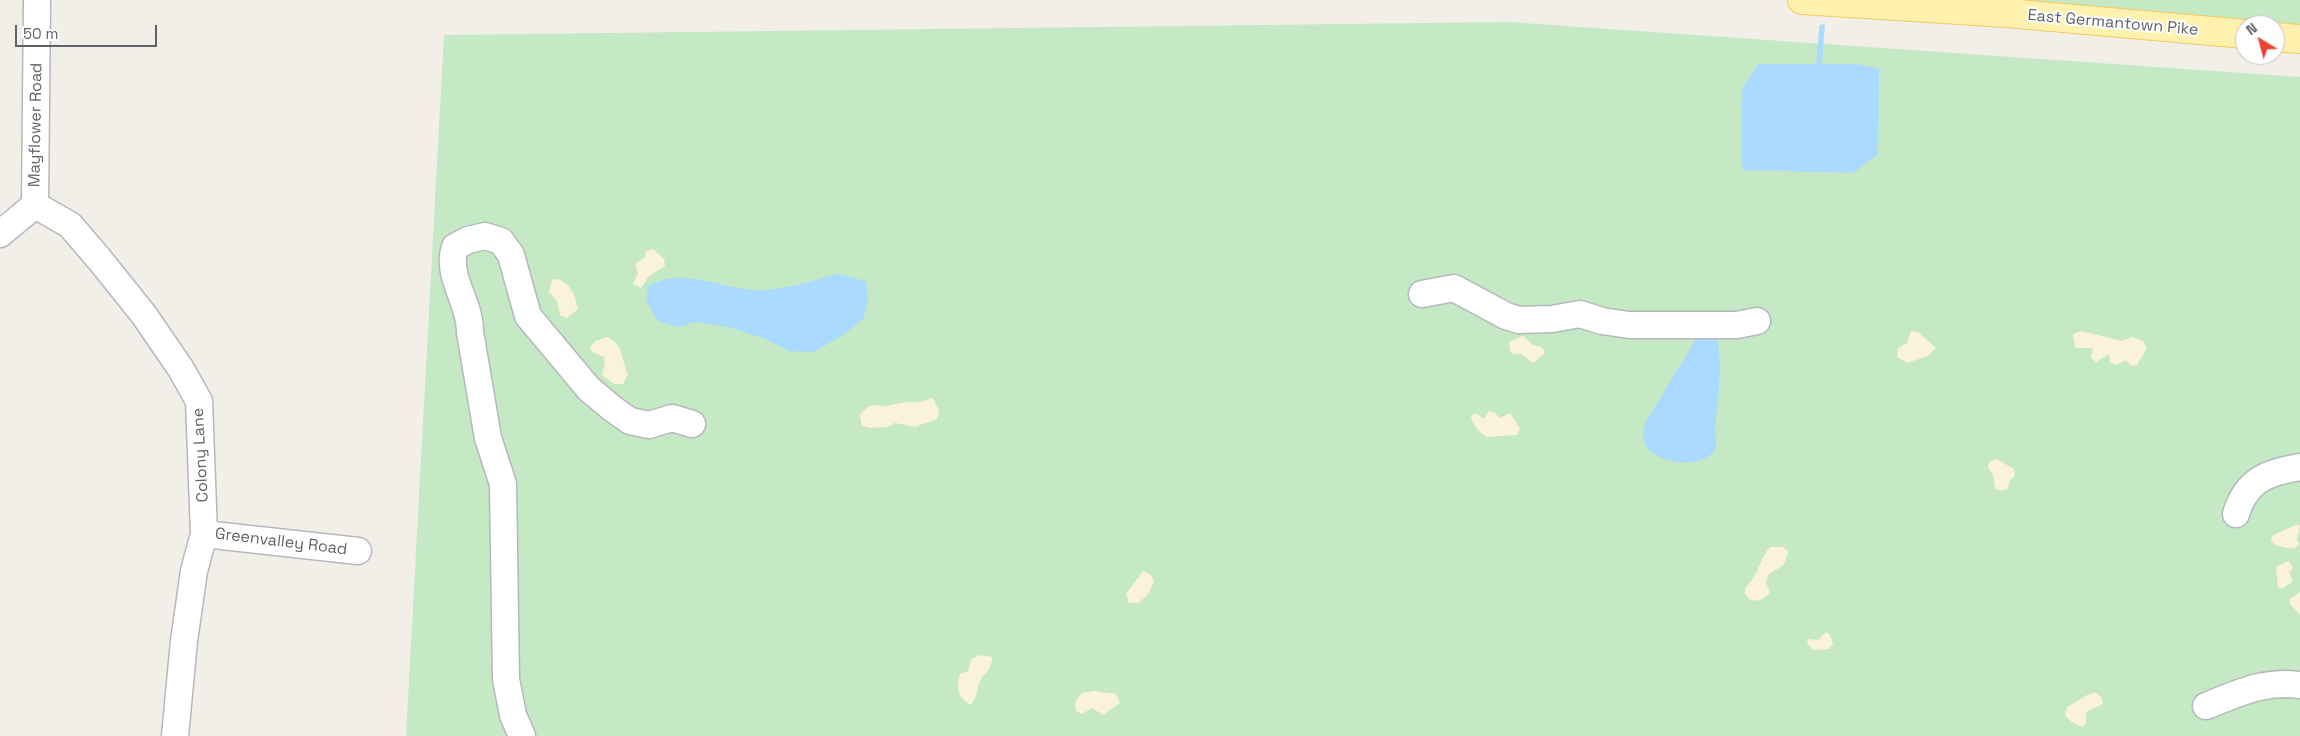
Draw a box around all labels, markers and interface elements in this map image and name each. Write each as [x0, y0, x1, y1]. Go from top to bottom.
street label: East Germantown Pike [2027, 6, 2199, 40]
scale bar [18, 15, 160, 47]
north arrow [2235, 15, 2285, 65]
text: N [2242, 19, 2261, 39]
text: 50 m [23, 24, 58, 43]
street label: Mayflower Road [25, 63, 47, 187]
street label: Colony Lane [189, 407, 213, 503]
street label: Greenvalley Road [214, 524, 348, 560]

